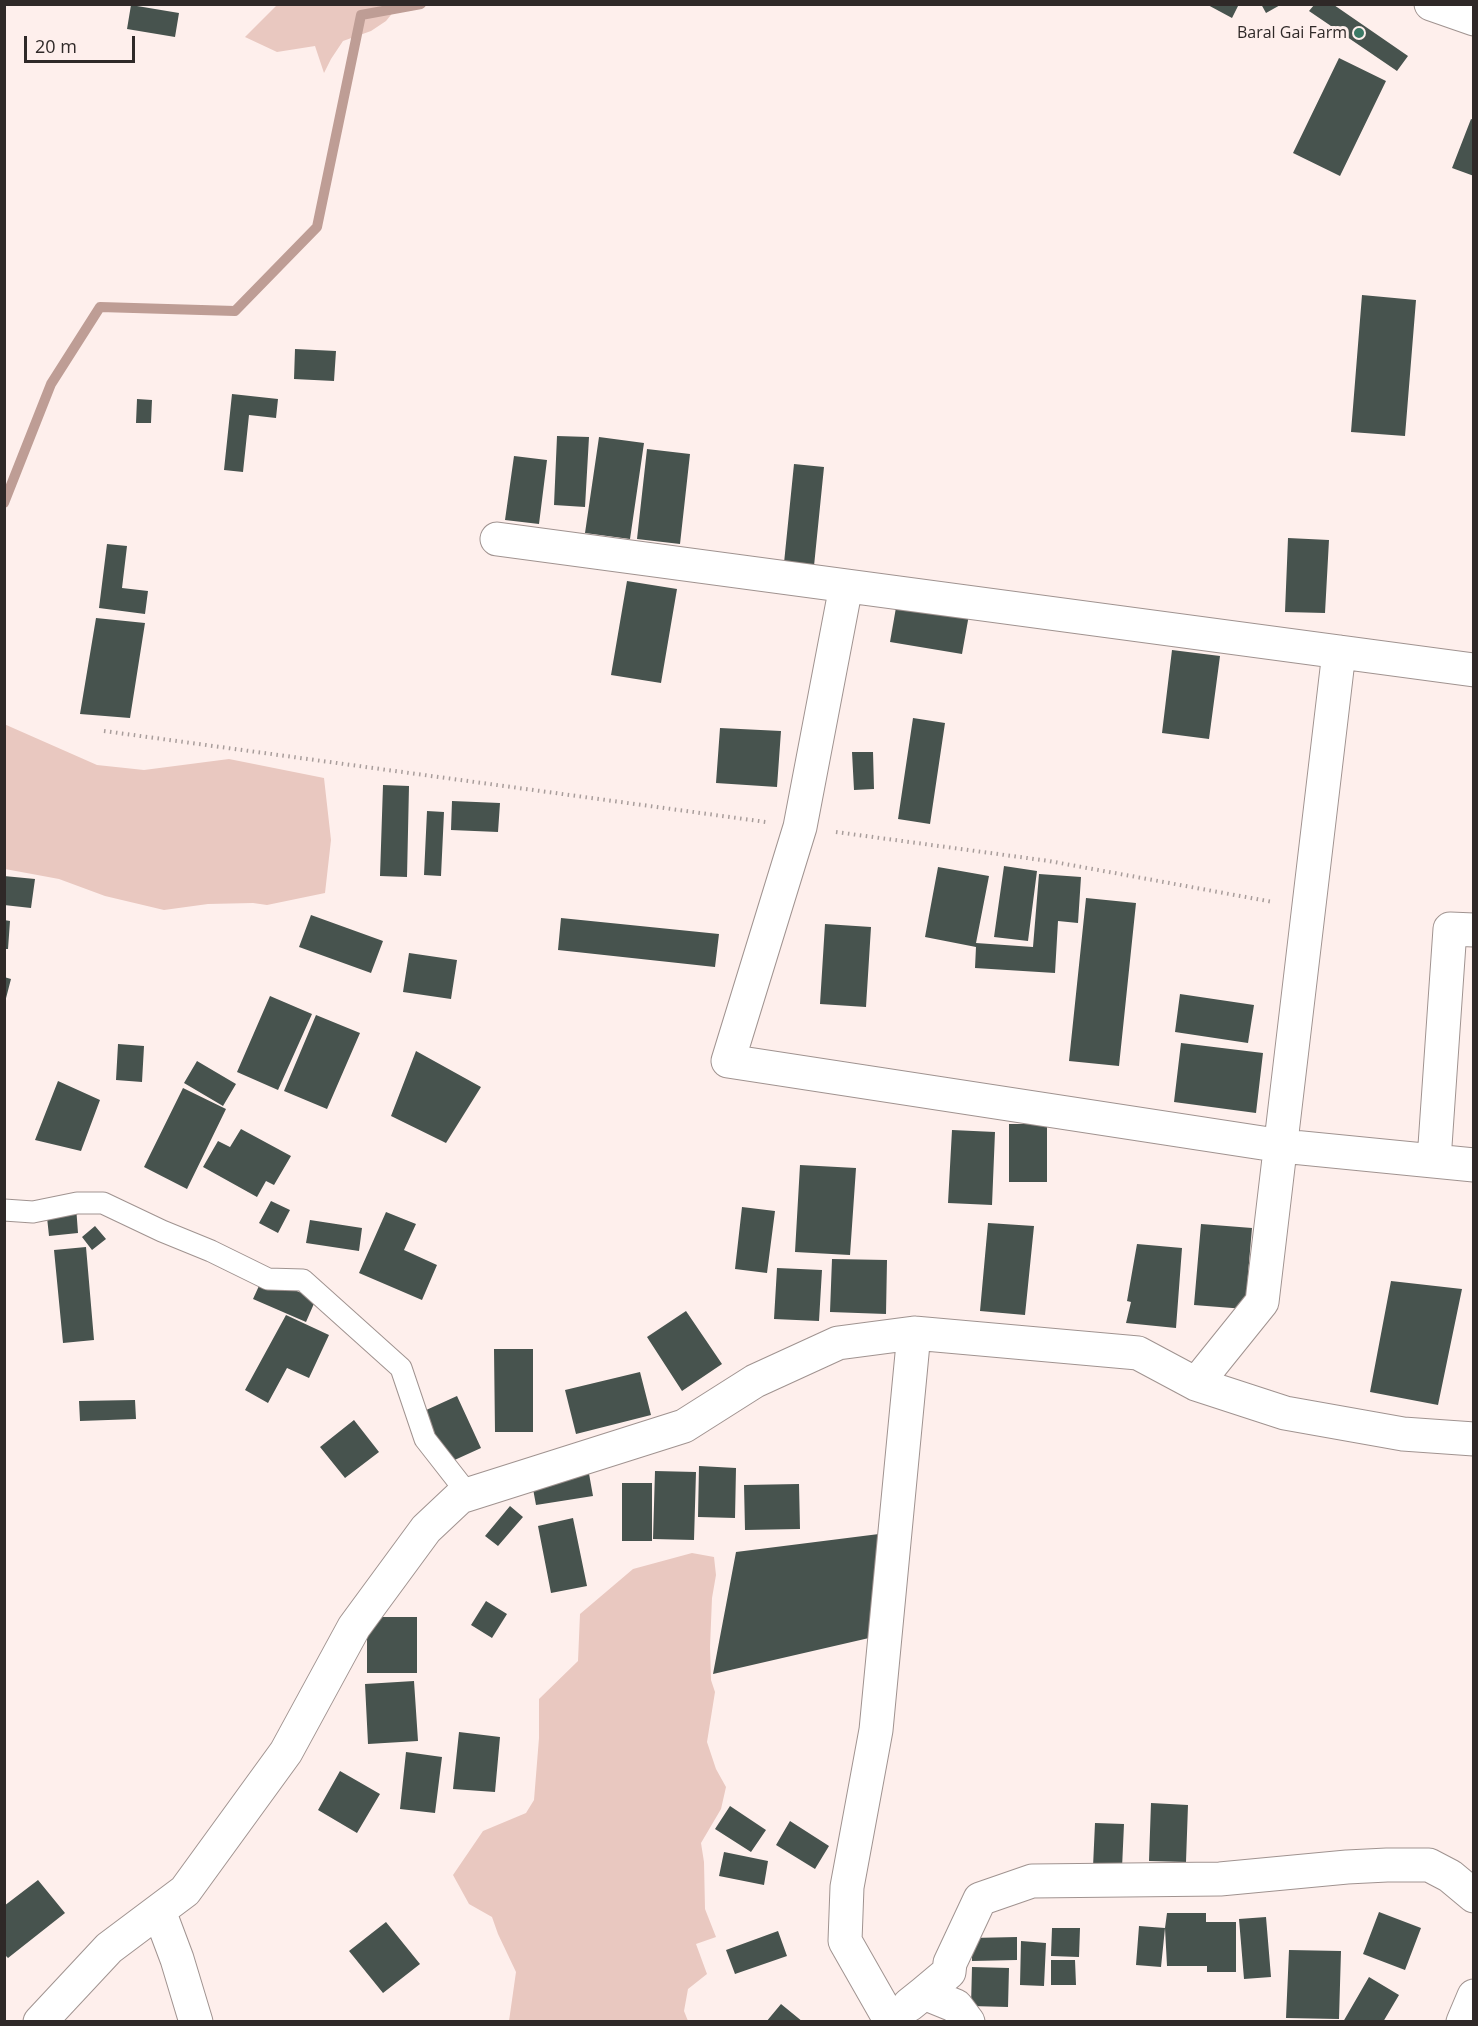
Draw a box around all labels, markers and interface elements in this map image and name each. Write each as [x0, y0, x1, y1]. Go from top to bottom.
place label: Baral Gai Farm [1237, 23, 1347, 43]
scale bar [27, 24, 138, 62]
marker: Baral Gai Farm [1352, 26, 1366, 40]
text: 20 m [35, 34, 77, 58]

